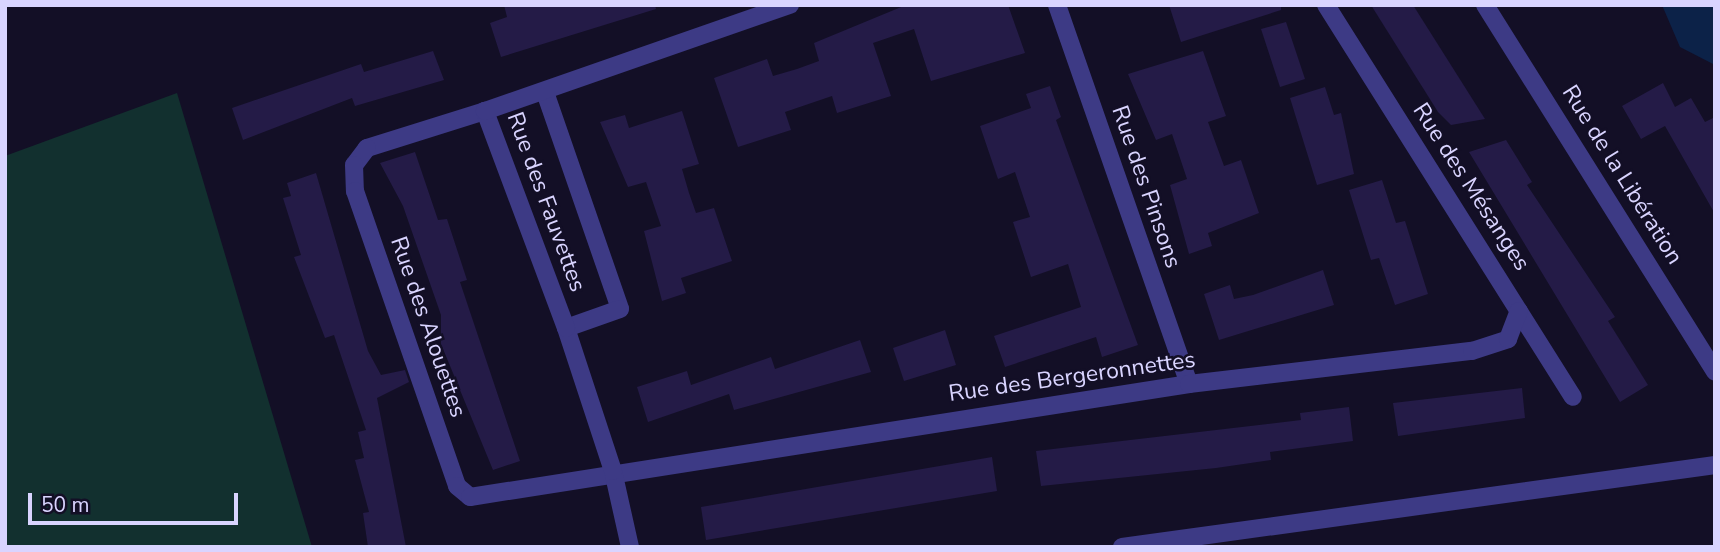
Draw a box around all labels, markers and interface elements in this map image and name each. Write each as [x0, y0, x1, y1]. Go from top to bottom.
street label: Rue de la Libération [1556, 80, 1688, 270]
street label: Rue des Mésanges [1407, 98, 1535, 276]
street label: Rue des Pinsons [1105, 102, 1187, 272]
street label: Rue des Fauvettes [501, 108, 591, 296]
street label: Rue des Alouettes [384, 233, 472, 421]
street label: Rue des Bergeronnettes [947, 346, 1197, 408]
scale bar [32, 478, 242, 522]
text: 50 m [41, 491, 90, 519]

